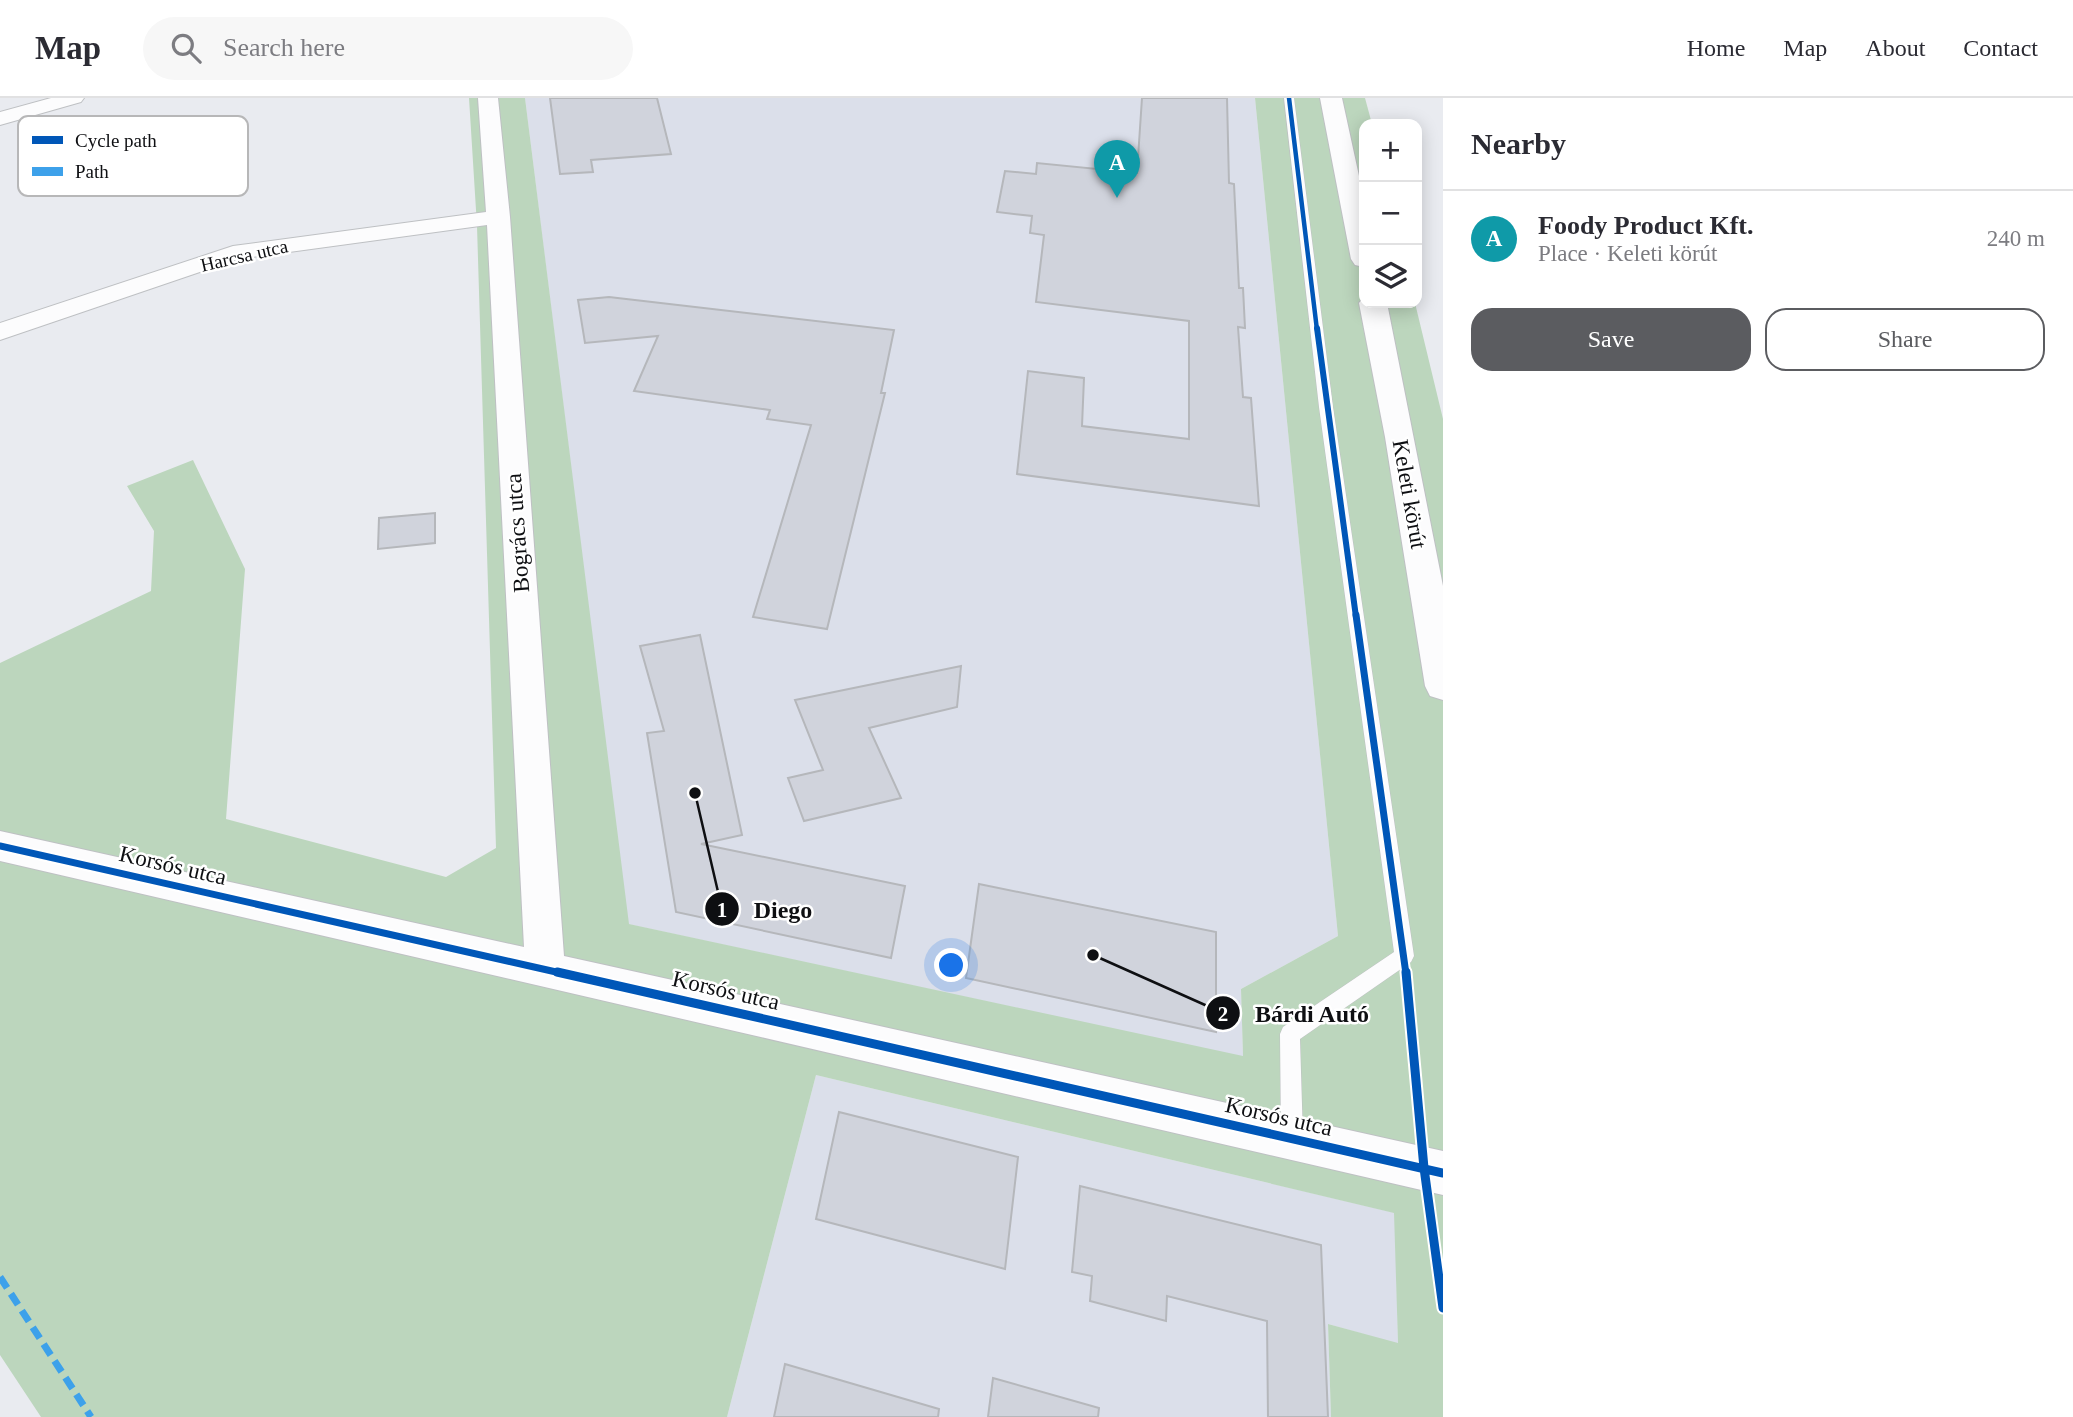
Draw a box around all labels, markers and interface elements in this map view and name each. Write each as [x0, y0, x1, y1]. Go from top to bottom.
search box [143, 17, 633, 80]
icon: search [167, 29, 205, 67]
text: Map [35, 30, 101, 66]
text: Search here [223, 33, 345, 62]
text: Home [1687, 35, 1745, 61]
text: Map [1783, 35, 1827, 61]
text: About [1865, 35, 1925, 61]
text: Contact [1963, 35, 2038, 61]
legend [18, 116, 248, 196]
map controls [1359, 119, 1422, 308]
button: + [1359, 119, 1422, 182]
text: Nearby [1471, 127, 1566, 160]
text: Cycle path [75, 130, 157, 151]
pin: A [1094, 140, 1140, 198]
text: Path [75, 161, 109, 182]
button: − [1359, 182, 1422, 245]
text: Foody Product Kft. [1538, 211, 1753, 240]
text: A [1486, 226, 1502, 251]
text: 240 m [1987, 226, 2045, 251]
street label: Harcsa utca [198, 235, 290, 276]
text: Place · Keleti körút [1538, 241, 1717, 266]
button: layers [1359, 245, 1422, 308]
button: Save [1471, 308, 1751, 371]
button: Share [1765, 308, 2045, 371]
street label: Keleti körút [1388, 438, 1432, 551]
street label: Bogrács utca [501, 473, 534, 593]
street label: Korsós utca [117, 841, 229, 890]
callout: Diego [705, 887, 827, 932]
text: Diego [754, 897, 812, 923]
text: 1 [717, 898, 727, 922]
your location [934, 948, 968, 982]
street label: Korsós utca [670, 966, 782, 1015]
callout: Bárdi Autó [1205, 991, 1383, 1036]
text: Bárdi Autó [1255, 1001, 1369, 1027]
text: 2 [1218, 1002, 1228, 1026]
street label: Korsós utca [1223, 1092, 1335, 1141]

